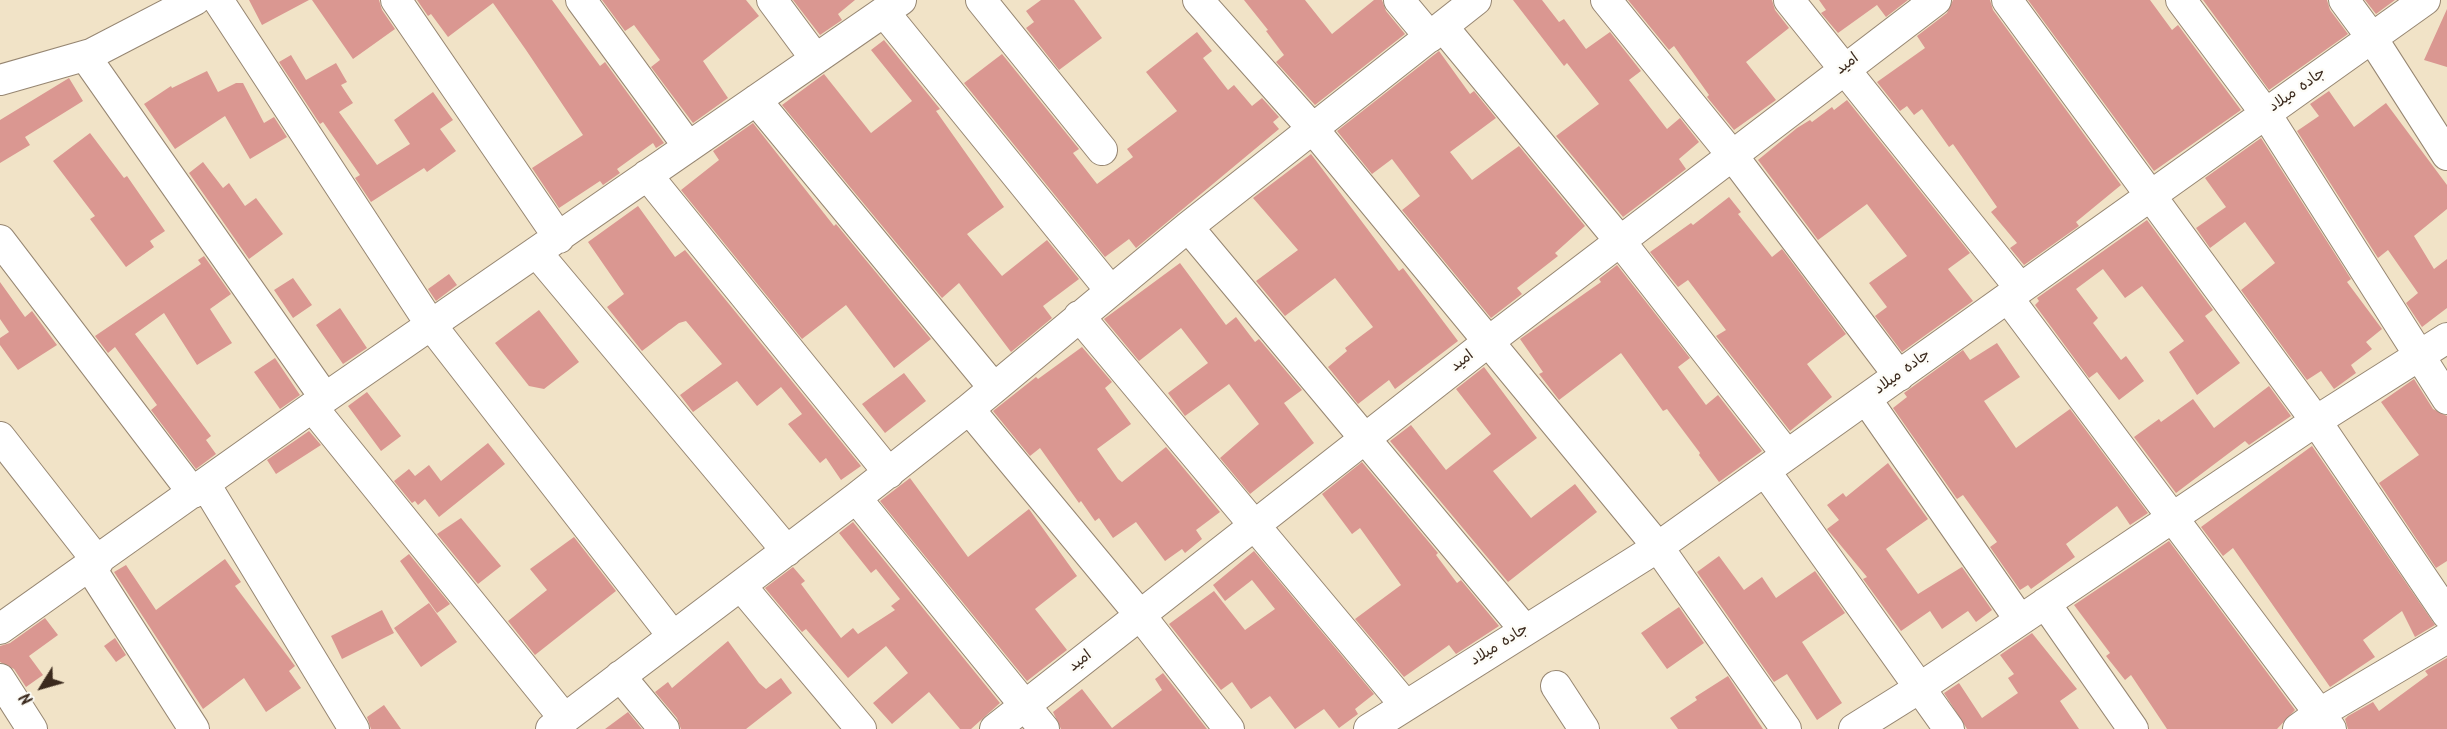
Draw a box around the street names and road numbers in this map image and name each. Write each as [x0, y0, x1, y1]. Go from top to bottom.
street label: امید [1833, 50, 1863, 80]
street label: جاده میلاد [2266, 65, 2330, 117]
street label: امید [1448, 347, 1478, 377]
street label: جاده میلاد [1871, 347, 1935, 399]
street label: جاده میلاد [1468, 621, 1532, 671]
street label: امید [1066, 647, 1096, 677]

